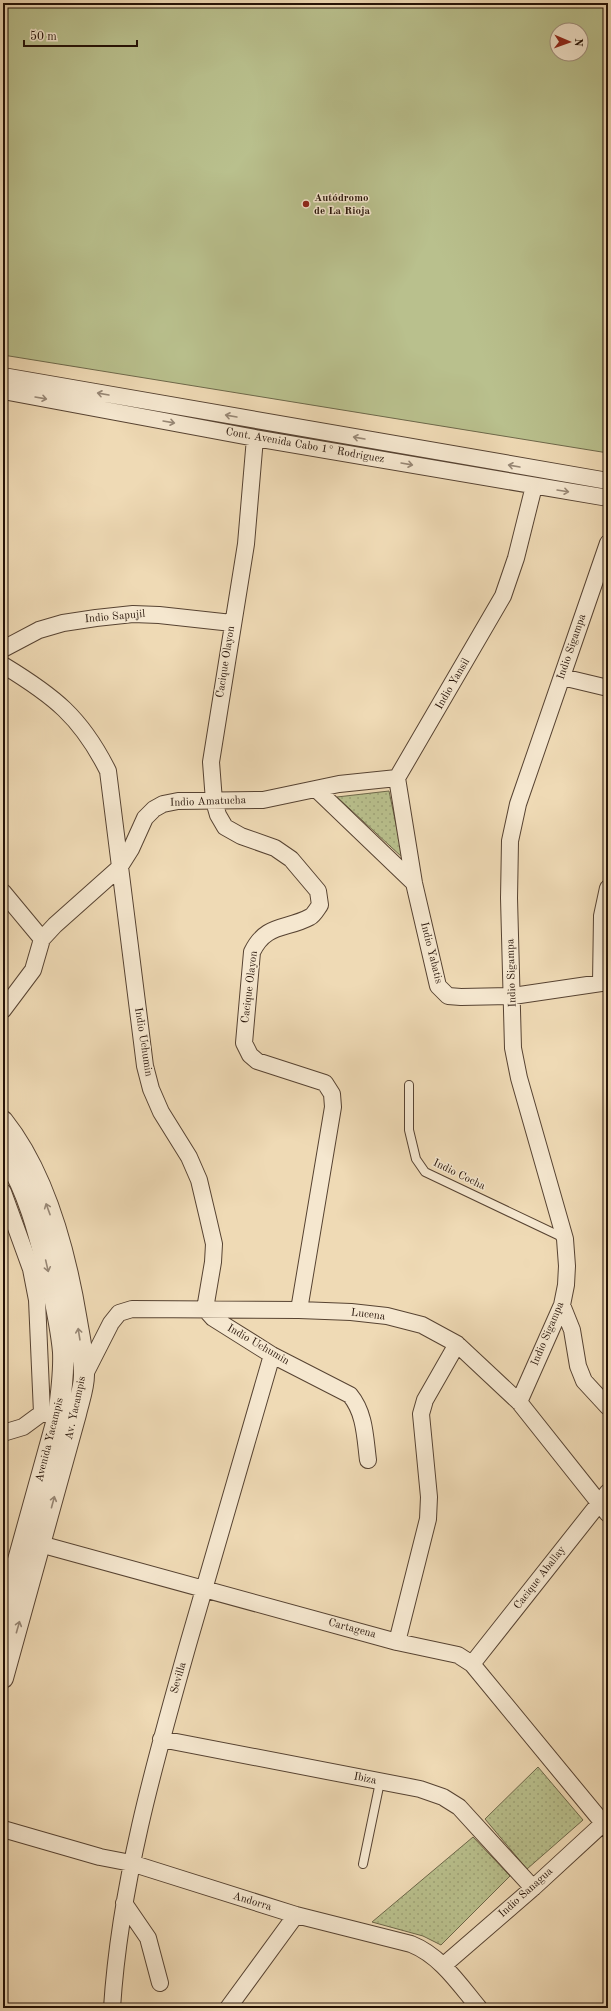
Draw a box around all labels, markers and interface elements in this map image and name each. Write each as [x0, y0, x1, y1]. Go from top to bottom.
scale bar [24, 22, 137, 48]
north arrow [549, 22, 589, 62]
text: 50 m [30, 30, 57, 43]
text: N [572, 38, 583, 47]
place label: Autódromo de La Rioja [314, 193, 371, 217]
marker: Autódromo de La Rioja [301, 199, 311, 209]
one-way arrow [96, 389, 109, 397]
one-way arrow [34, 395, 47, 403]
one-way arrow [225, 412, 238, 420]
one-way arrow [162, 418, 175, 426]
street label: Cont. Avenida Cabo 1° Rodriguez [225, 427, 385, 465]
one-way arrow [353, 434, 366, 442]
one-way arrow [401, 460, 414, 468]
one-way arrow [508, 461, 521, 469]
one-way arrow [556, 487, 569, 495]
street label: Indio Sapujil [84, 609, 146, 625]
street label: Indio Sigampa [556, 612, 589, 681]
street label: Cacique Olayon [215, 625, 237, 699]
street label: Indio Yansil [434, 657, 472, 711]
street label: Indio Amatucha [170, 795, 247, 809]
street label: Indio Yabatis [418, 921, 444, 985]
street label: Indio Sigampa [505, 938, 519, 1007]
street label: Cacique Olayon [240, 950, 260, 1024]
street label: Indio Uchumin [132, 1007, 154, 1077]
street label: Indio Cocha [431, 1158, 487, 1193]
one-way arrow [44, 1203, 52, 1215]
one-way arrow [43, 1259, 51, 1272]
street label: Indio Sigampa [530, 1300, 567, 1368]
street label: Lucena [350, 1307, 386, 1323]
street label: Indio Uchumin [225, 1323, 291, 1367]
one-way arrow [75, 1328, 83, 1341]
street label: Av. Yacampis [64, 1375, 88, 1441]
street label: Avenida Yacampis [34, 1397, 66, 1483]
one-way arrow [49, 1496, 57, 1509]
street label: Cacique Aballay [512, 1544, 568, 1612]
street label: Cartagena [327, 1617, 378, 1641]
one-way arrow [14, 1621, 22, 1634]
street label: Sevilla [169, 1661, 189, 1695]
street label: Ibiza [353, 1771, 378, 1787]
street label: Indio Sanagua [497, 1866, 556, 1920]
street label: Andorra [231, 1891, 273, 1913]

